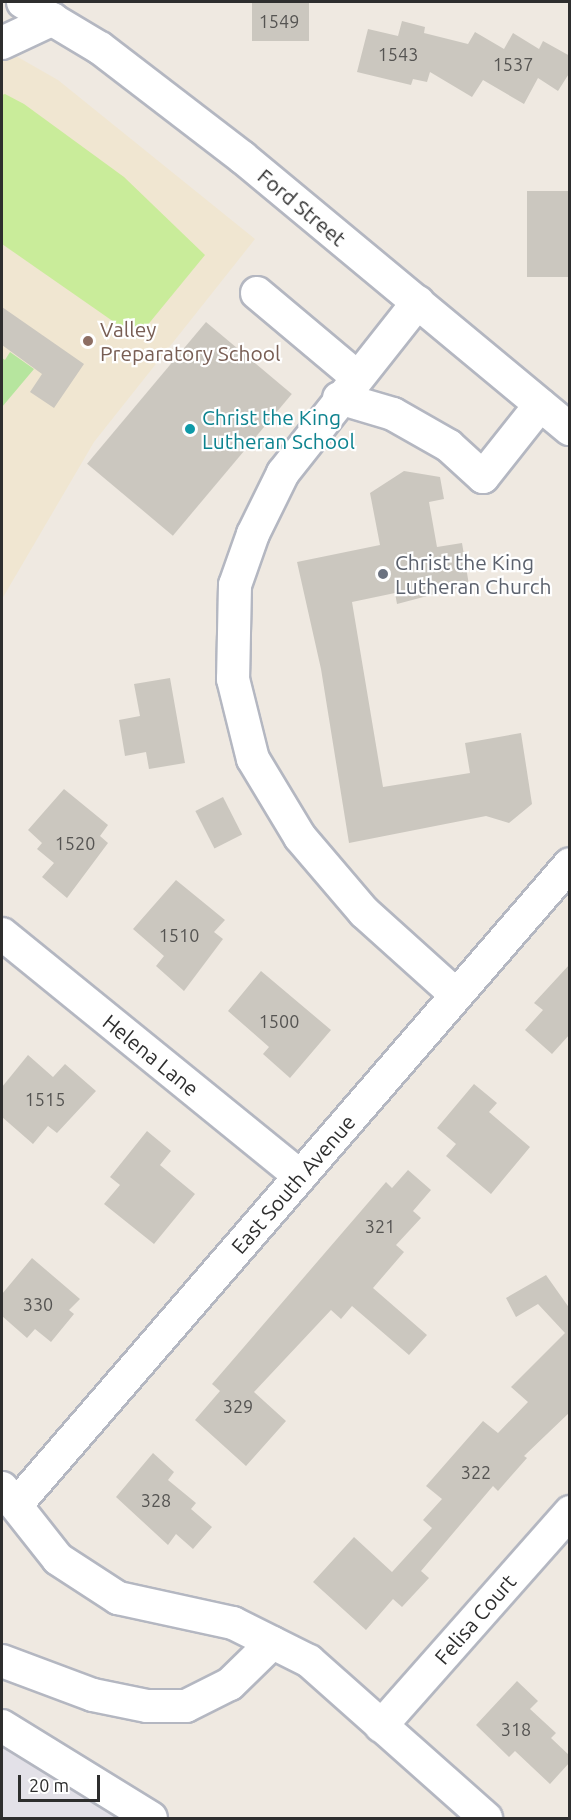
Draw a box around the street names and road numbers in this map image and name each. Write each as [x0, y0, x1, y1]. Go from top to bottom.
street label: Ford Street [253, 163, 351, 251]
street label: Helena Lane [98, 1009, 204, 1101]
street label: East South Avenue [226, 1109, 360, 1259]
street label: Felisa Court [429, 1569, 521, 1669]

